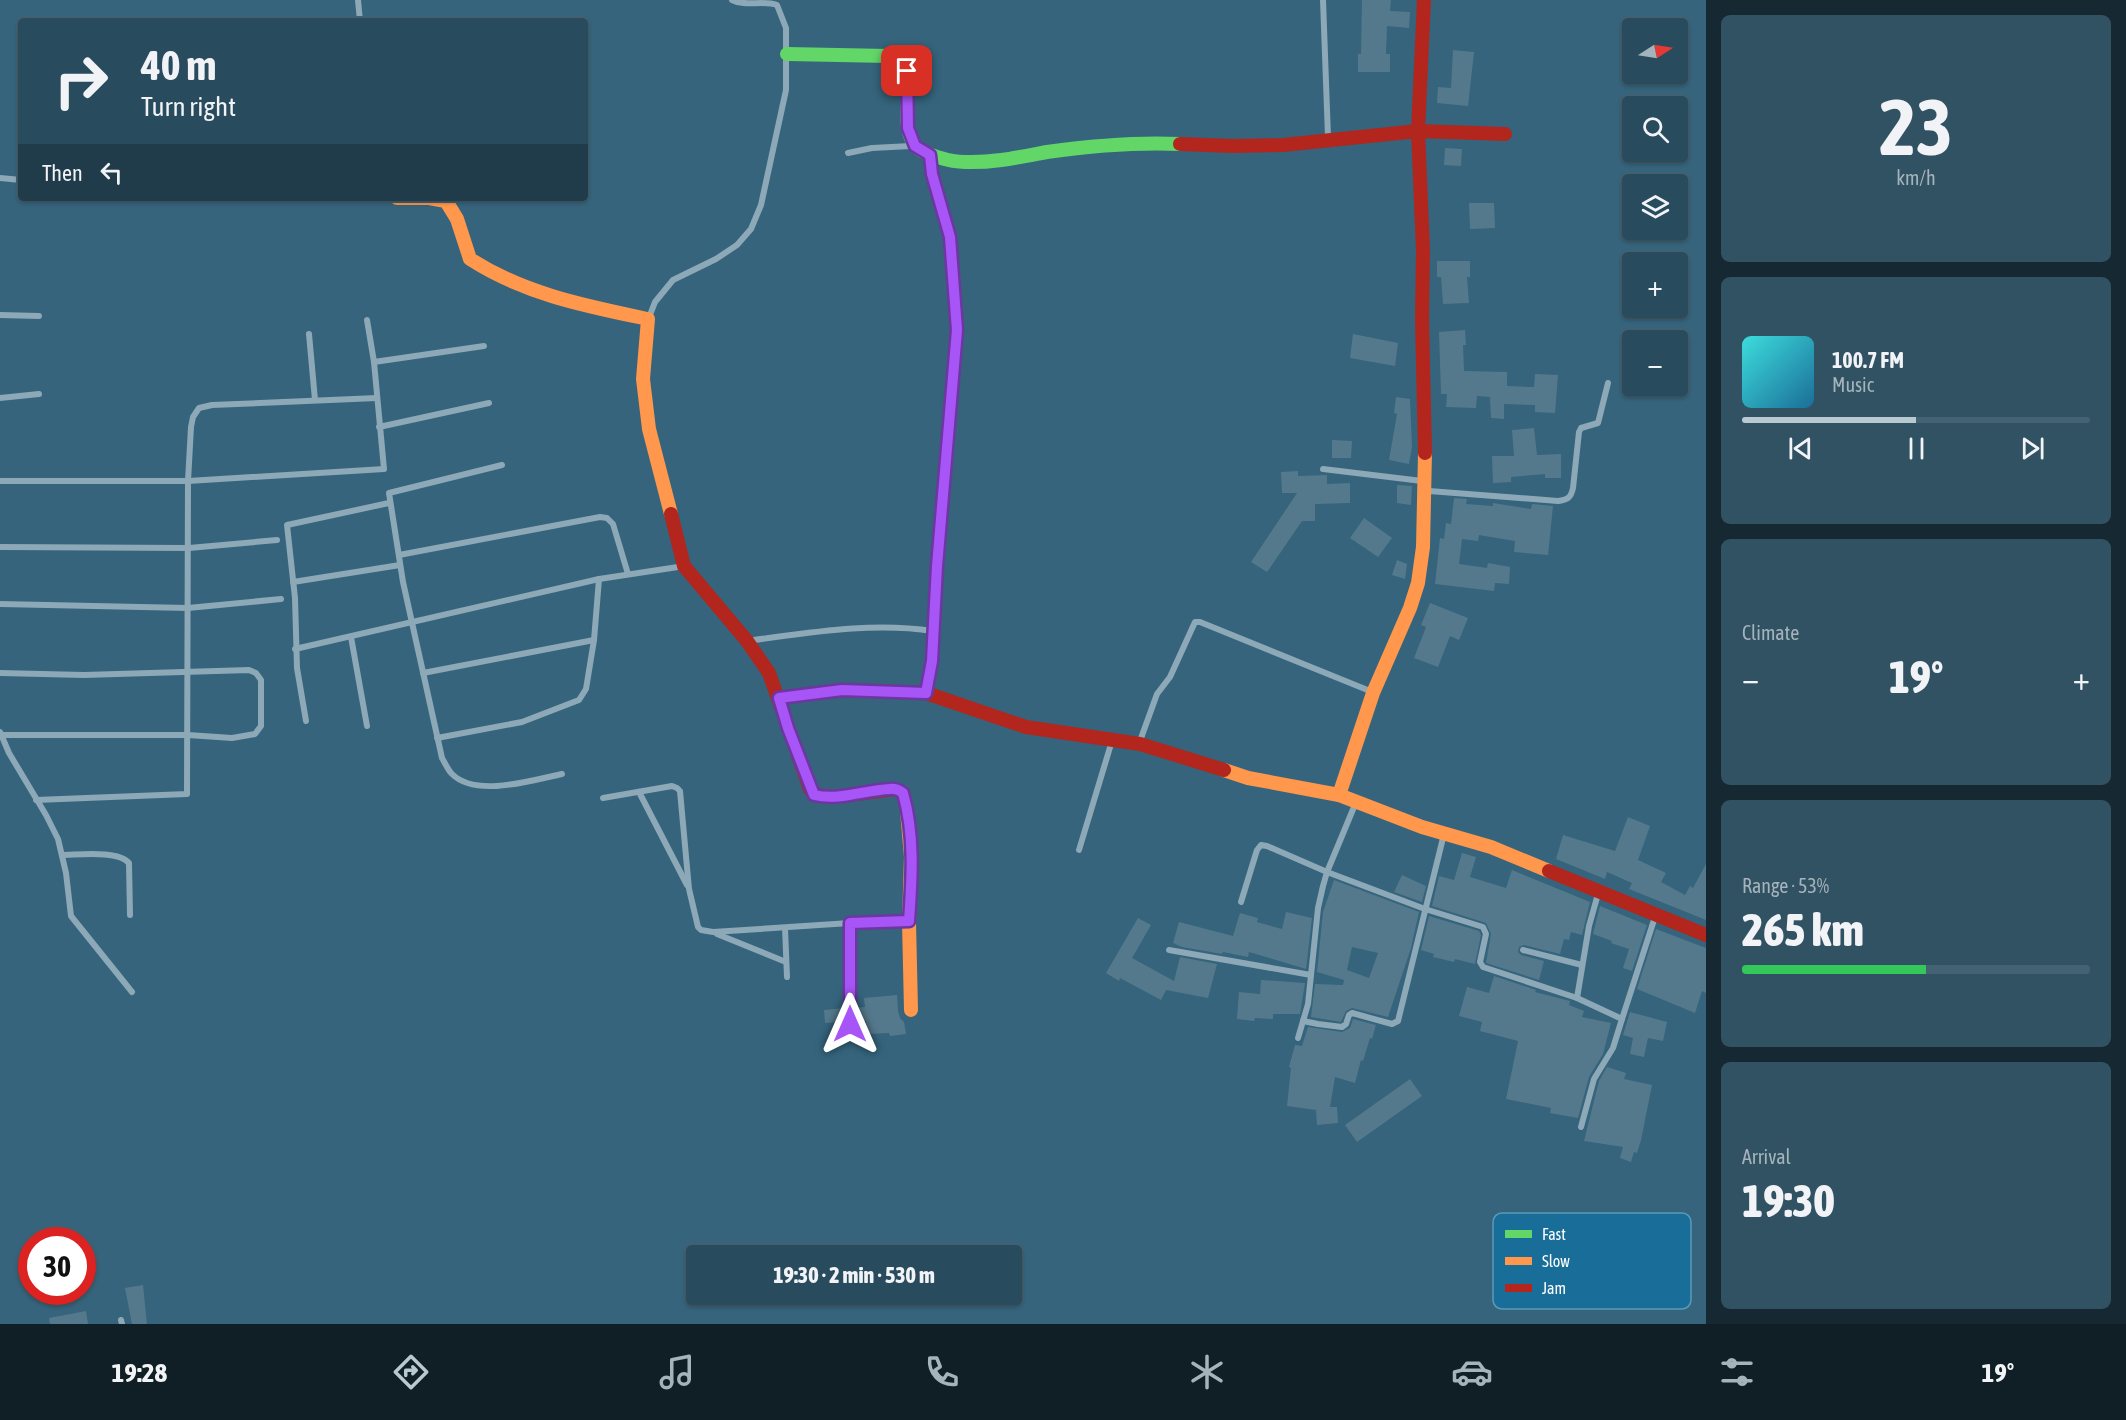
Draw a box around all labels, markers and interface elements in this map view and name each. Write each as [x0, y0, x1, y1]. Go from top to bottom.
north arrow [1622, 18, 1688, 84]
map controls [1622, 18, 1688, 396]
text: 40 m [141, 41, 216, 89]
icon: right [42, 42, 120, 120]
pin [881, 45, 932, 96]
icon: arrive [890, 54, 923, 87]
text: 23 [1879, 82, 1953, 172]
text: Turn right [141, 91, 236, 122]
button: search [1622, 96, 1688, 162]
icon: left [95, 156, 128, 189]
text: Then [42, 160, 83, 186]
text: km/h [1896, 166, 1936, 189]
button: layers [1622, 174, 1688, 240]
button: + [1622, 252, 1688, 318]
button: − [1622, 330, 1688, 396]
text: 100.7 FM [1832, 347, 1904, 373]
text: Music [1832, 373, 1874, 396]
icon: previous [1784, 432, 1817, 465]
icon: pause [1900, 432, 1933, 465]
icon: next [2016, 432, 2049, 465]
text: Climate [1742, 621, 1799, 644]
text: 19° [1889, 651, 1943, 703]
text: − [1742, 659, 1759, 697]
text: + [2073, 659, 2090, 697]
text: Range · 53% [1742, 874, 1829, 897]
text: 265 km [1742, 904, 1864, 956]
position arrow [818, 992, 882, 1056]
text: Arrival [1742, 1145, 1791, 1168]
text: 19:30 [1742, 1175, 1835, 1227]
legend [1493, 1213, 1691, 1309]
text: Fast [1542, 1225, 1566, 1243]
speed limit sign: 30 [18, 1227, 96, 1305]
text: Slow [1542, 1252, 1570, 1270]
text: 19:30 · 2 min · 530 m [773, 1262, 935, 1288]
text: Jam [1542, 1279, 1566, 1297]
icon: directions [390, 1351, 432, 1393]
icon: music [656, 1351, 698, 1393]
icon: phone [921, 1351, 963, 1393]
icon: climate [1186, 1351, 1228, 1393]
icon: car [1451, 1351, 1493, 1393]
icon: filters [1716, 1351, 1758, 1393]
text: 19:28 [112, 1357, 167, 1388]
text: 19° [1981, 1357, 2014, 1388]

